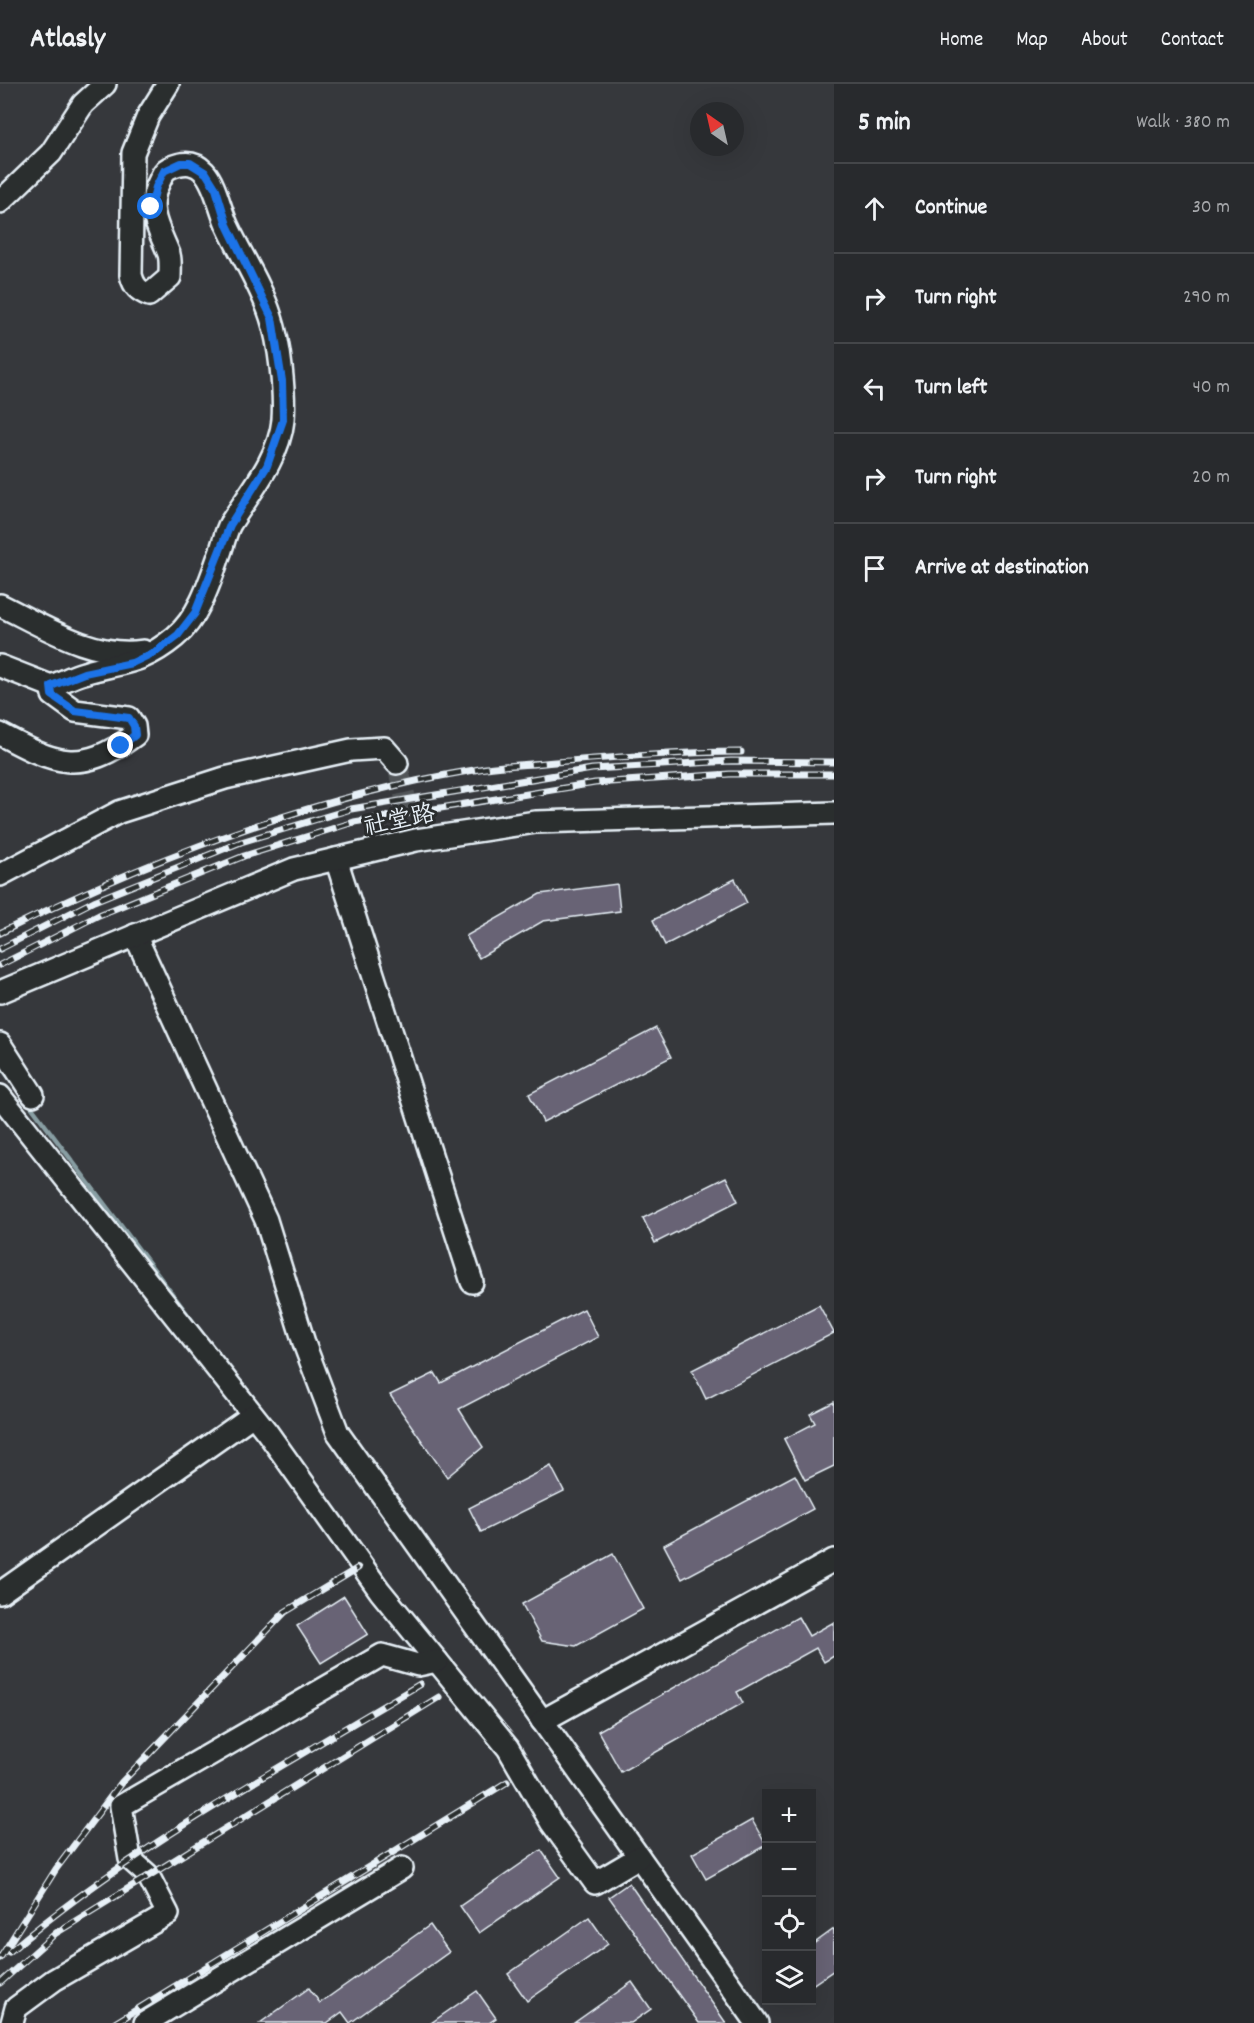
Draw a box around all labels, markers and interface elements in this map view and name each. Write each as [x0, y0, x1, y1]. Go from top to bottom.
text: Atlasly [30, 21, 105, 61]
text: Home [939, 26, 983, 56]
text: Map [1016, 26, 1048, 56]
text: About [1081, 26, 1128, 56]
text: Contact [1161, 26, 1224, 56]
north arrow [690, 102, 744, 156]
text: 5 min [858, 105, 911, 142]
text: Walk · 380 m [1136, 109, 1230, 137]
icon: ahead [858, 192, 891, 225]
route start [137, 193, 163, 219]
text: Continue [915, 193, 987, 224]
text: 30 m [1192, 194, 1230, 222]
icon: right [858, 282, 891, 315]
text: Turn right [915, 283, 997, 314]
text: 290 m [1183, 284, 1230, 312]
icon: left [858, 372, 891, 405]
text: Turn left [915, 373, 987, 404]
text: 40 m [1192, 374, 1230, 402]
icon: right [858, 462, 891, 495]
text: Turn right [915, 463, 997, 494]
text: 20 m [1192, 464, 1230, 492]
icon: arrive [858, 552, 891, 585]
text: Arrive at destination [915, 553, 1089, 584]
route end [107, 732, 133, 758]
street label: 社堂路 [361, 798, 438, 846]
map controls [762, 1789, 816, 2005]
button: + [762, 1789, 816, 1843]
button: − [762, 1843, 816, 1897]
button: locate [762, 1897, 816, 1951]
button: layers [762, 1951, 816, 2005]

